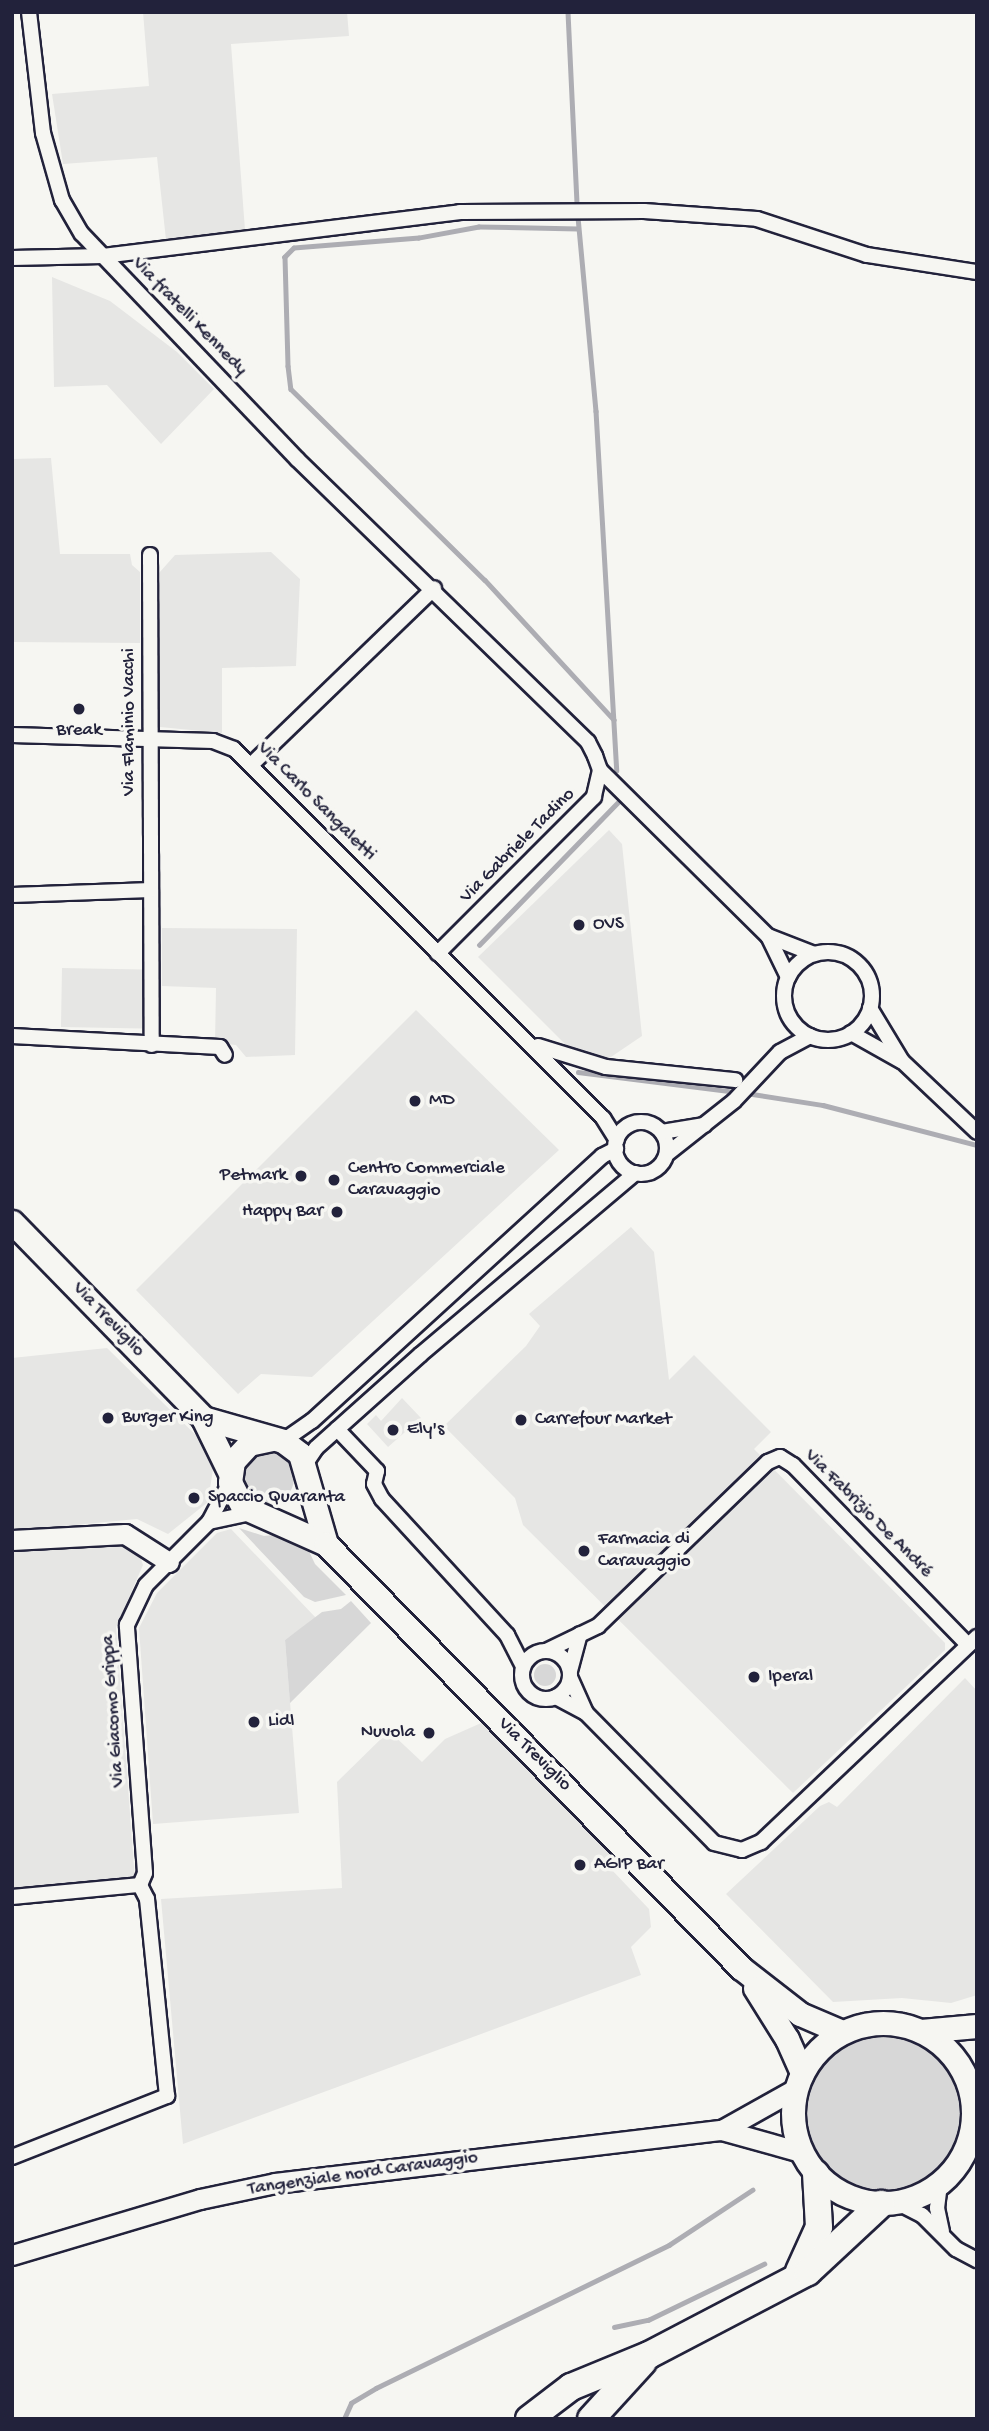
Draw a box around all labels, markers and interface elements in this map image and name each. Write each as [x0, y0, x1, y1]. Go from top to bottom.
street label: Via fratelli Kennedy [127, 253, 251, 381]
street label: Via Flaminio Vacchi [119, 648, 141, 796]
marker: Break [71, 701, 87, 717]
place label: Break [56, 720, 102, 742]
street label: Via Carlo Sangaletti [252, 738, 380, 866]
street label: Via Gabriele Tadino [456, 784, 580, 908]
place label: OVS [593, 914, 624, 936]
marker: OVS [571, 917, 587, 933]
place label: MD [429, 1090, 455, 1112]
marker: MD [407, 1093, 423, 1109]
place label: Centro Commerciale Caravaggio [348, 1158, 505, 1202]
place label: Petmark [220, 1165, 287, 1187]
marker: Petmark [293, 1168, 309, 1184]
marker: Centro Commerciale Caravaggio [326, 1172, 342, 1188]
place label: Happy Bar [242, 1201, 323, 1223]
marker: Happy Bar [329, 1204, 345, 1220]
street label: Via Treviglio [67, 1278, 149, 1362]
place label: Burger King [122, 1407, 214, 1429]
place label: Carrefour Market [535, 1409, 671, 1431]
marker: Burger King [100, 1410, 116, 1426]
marker: Carrefour Market [513, 1412, 529, 1428]
place label: Ely's [407, 1419, 444, 1441]
marker: Ely's [385, 1422, 401, 1438]
street label: Via Fabrizio De André [799, 1445, 937, 1583]
place label: Spaccio Quaranta [208, 1487, 345, 1509]
marker: Spaccio Quaranta [186, 1490, 202, 1506]
place label: Farmacia di Caravaggio [598, 1529, 691, 1573]
marker: Farmacia di Caravaggio [576, 1543, 592, 1559]
street label: Via Giacomo Grippa [97, 1634, 131, 1788]
place label: Iperal [768, 1666, 813, 1688]
marker: Iperal [746, 1669, 762, 1685]
place label: Lidl [268, 1711, 294, 1733]
street label: Via Treviglio [492, 1713, 576, 1797]
marker: Lidl [246, 1714, 262, 1730]
place label: Nuvola [361, 1722, 415, 1744]
marker: Nuvola [421, 1725, 437, 1741]
place label: AGIP Bar [594, 1854, 664, 1876]
marker: AGIP Bar [572, 1857, 588, 1873]
street label: Tangenziale nord Caravaggio [247, 2147, 479, 2201]

